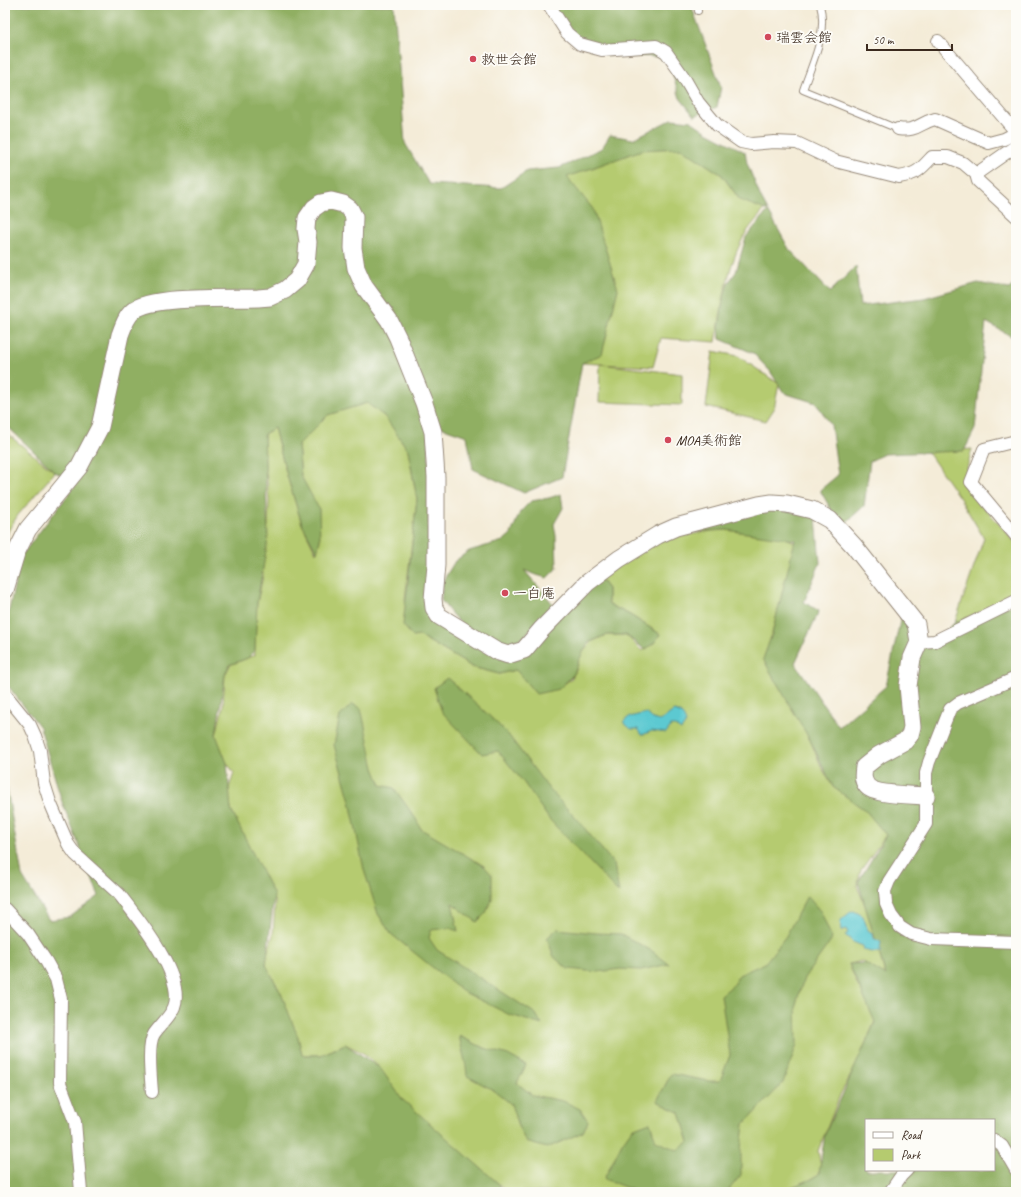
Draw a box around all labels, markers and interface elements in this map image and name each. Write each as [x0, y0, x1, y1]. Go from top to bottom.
scale bar [867, 26, 952, 52]
place label: 瑞雲会館 [776, 29, 832, 46]
marker: 瑞雲会館 [763, 32, 773, 42]
text: 50 m [873, 32, 895, 48]
place label: 救世会館 [481, 51, 537, 68]
marker: 救世会館 [468, 54, 478, 64]
place label: MOA美術館 [676, 432, 742, 449]
marker: MOA美術館 [663, 435, 673, 445]
place label: 一白庵 [513, 585, 555, 602]
marker: 一白庵 [500, 588, 510, 598]
legend [865, 1119, 995, 1171]
text: Road [901, 1127, 923, 1143]
text: Park [901, 1147, 922, 1163]

